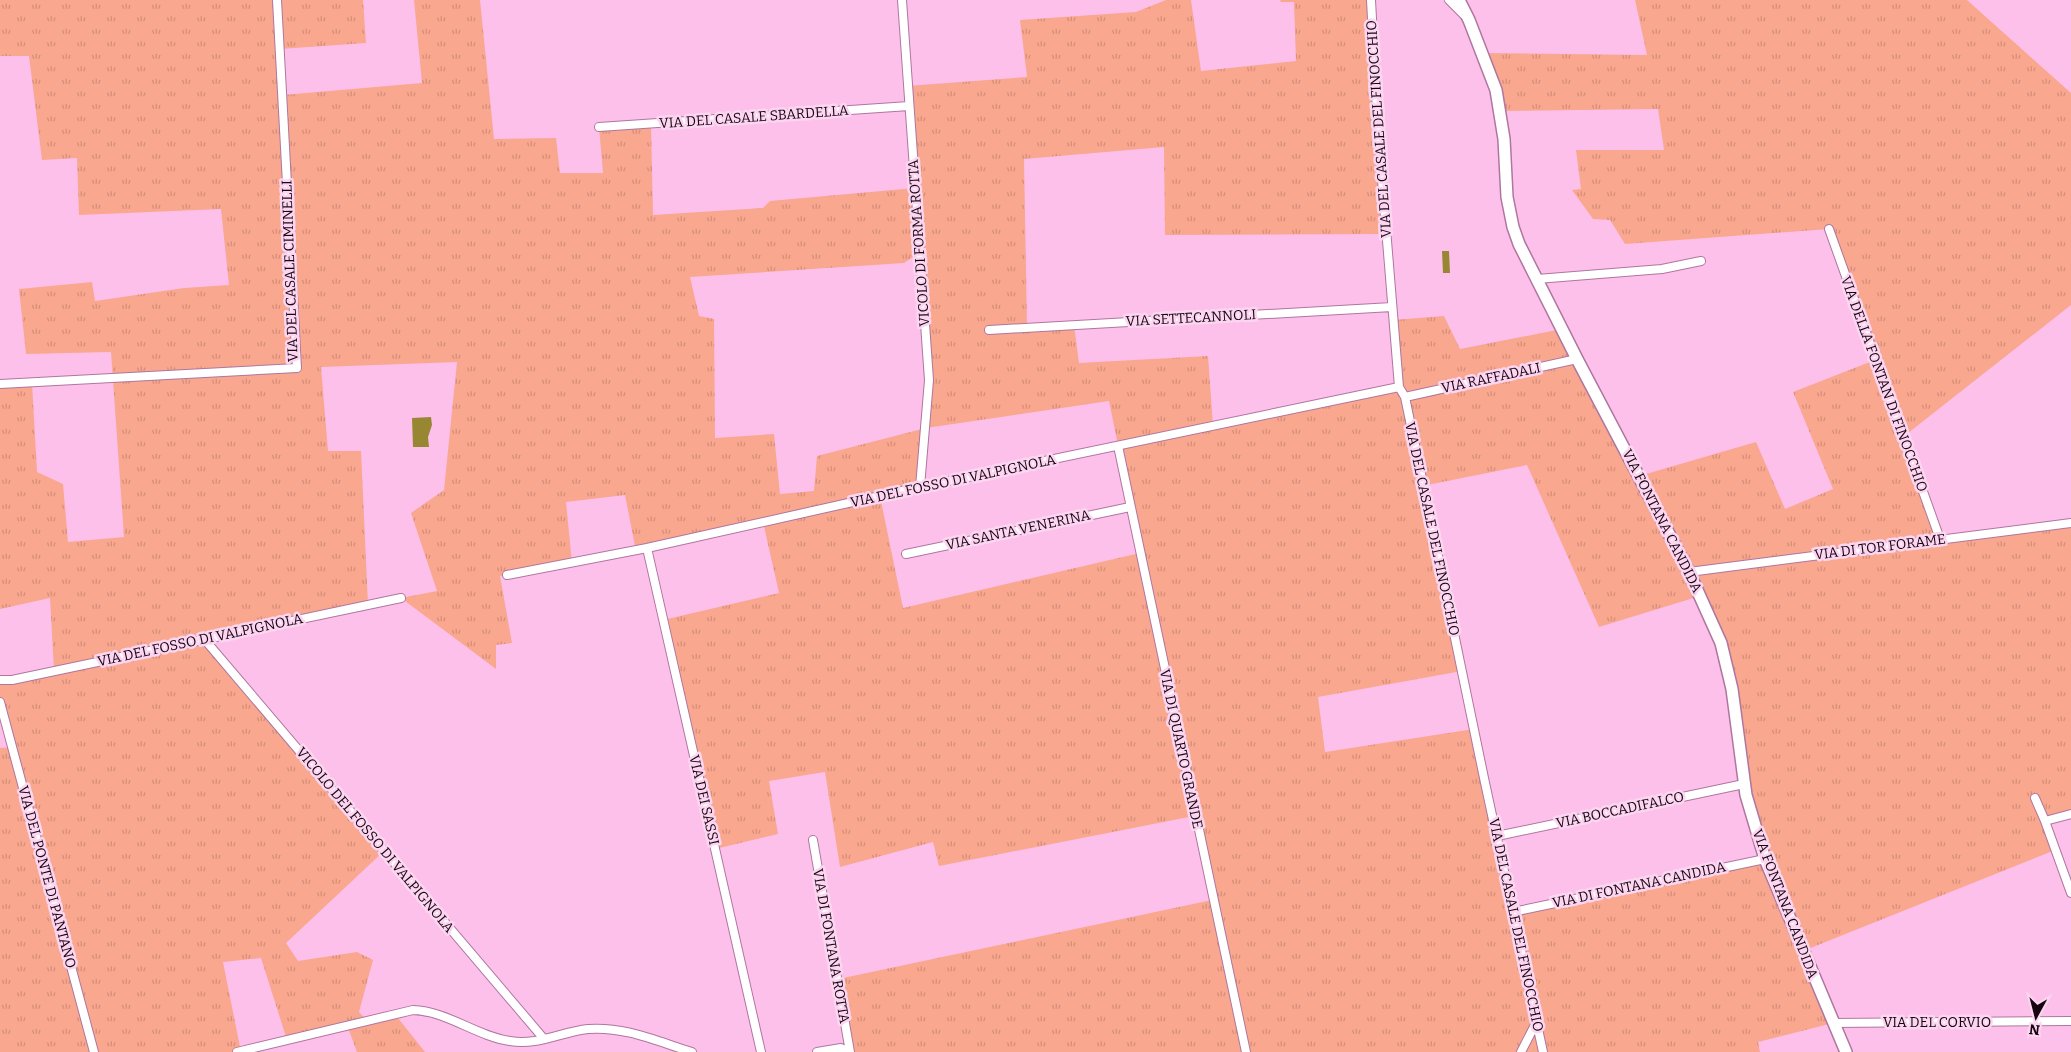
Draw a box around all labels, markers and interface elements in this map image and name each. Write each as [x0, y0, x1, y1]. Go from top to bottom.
street label: VIA DEL CASALE DEL FINOCCHIO [1363, 20, 1395, 238]
street label: VIA DEL CASALE SBARDELLA [659, 102, 849, 132]
street label: VICOLO DI FORMA ROTTA [905, 159, 933, 327]
street label: VIA DEL CASALE CIMINELLI [278, 180, 302, 362]
street label: VIA DELLA FONTAN DI FINOCCHIO [1837, 274, 1931, 494]
street label: VIA SETTECANNOLI [1125, 306, 1257, 330]
street label: VIA RAFFADALI [1440, 359, 1542, 397]
street label: VIA DEL CASALE DEL FINOCCHIO [1401, 421, 1463, 637]
street label: VIA FONTANA CANDIDA [1618, 446, 1706, 596]
street label: VIA DEL FOSSO DI VALPIGNOLA [849, 451, 1057, 511]
street label: VIA SANTA VENERINA [944, 506, 1092, 554]
street label: VIA DI TOR FORAME [1813, 531, 1947, 563]
street label: VIA DEL FOSSO DI VALPIGNOLA [96, 610, 304, 670]
street label: VIA DI QUARTO GRANDE [1156, 668, 1206, 830]
street label: VICOLO DEL FOSSO DI VALPIGNOLA [292, 744, 458, 936]
street label: VIA DEI SASSI [685, 753, 723, 847]
street label: VIA DEL PONTE DI PANTANO [14, 784, 80, 970]
street label: VIA BOCCADIFALCO [1555, 788, 1685, 832]
street label: VIA DEL CASALE DEL FINOCCHIO [1485, 817, 1547, 1033]
street label: VIA FONTANA CANDIDA [1749, 827, 1821, 981]
street label: VIA DI FONTANA CANDIDA [1551, 858, 1727, 912]
street label: VIA DI FONTANA ROTTA [809, 867, 853, 1025]
north arrow [2011, 992, 2061, 1042]
street label: VIA DEL CORVIO [1883, 1014, 1991, 1031]
text: N [2028, 1020, 2041, 1039]

